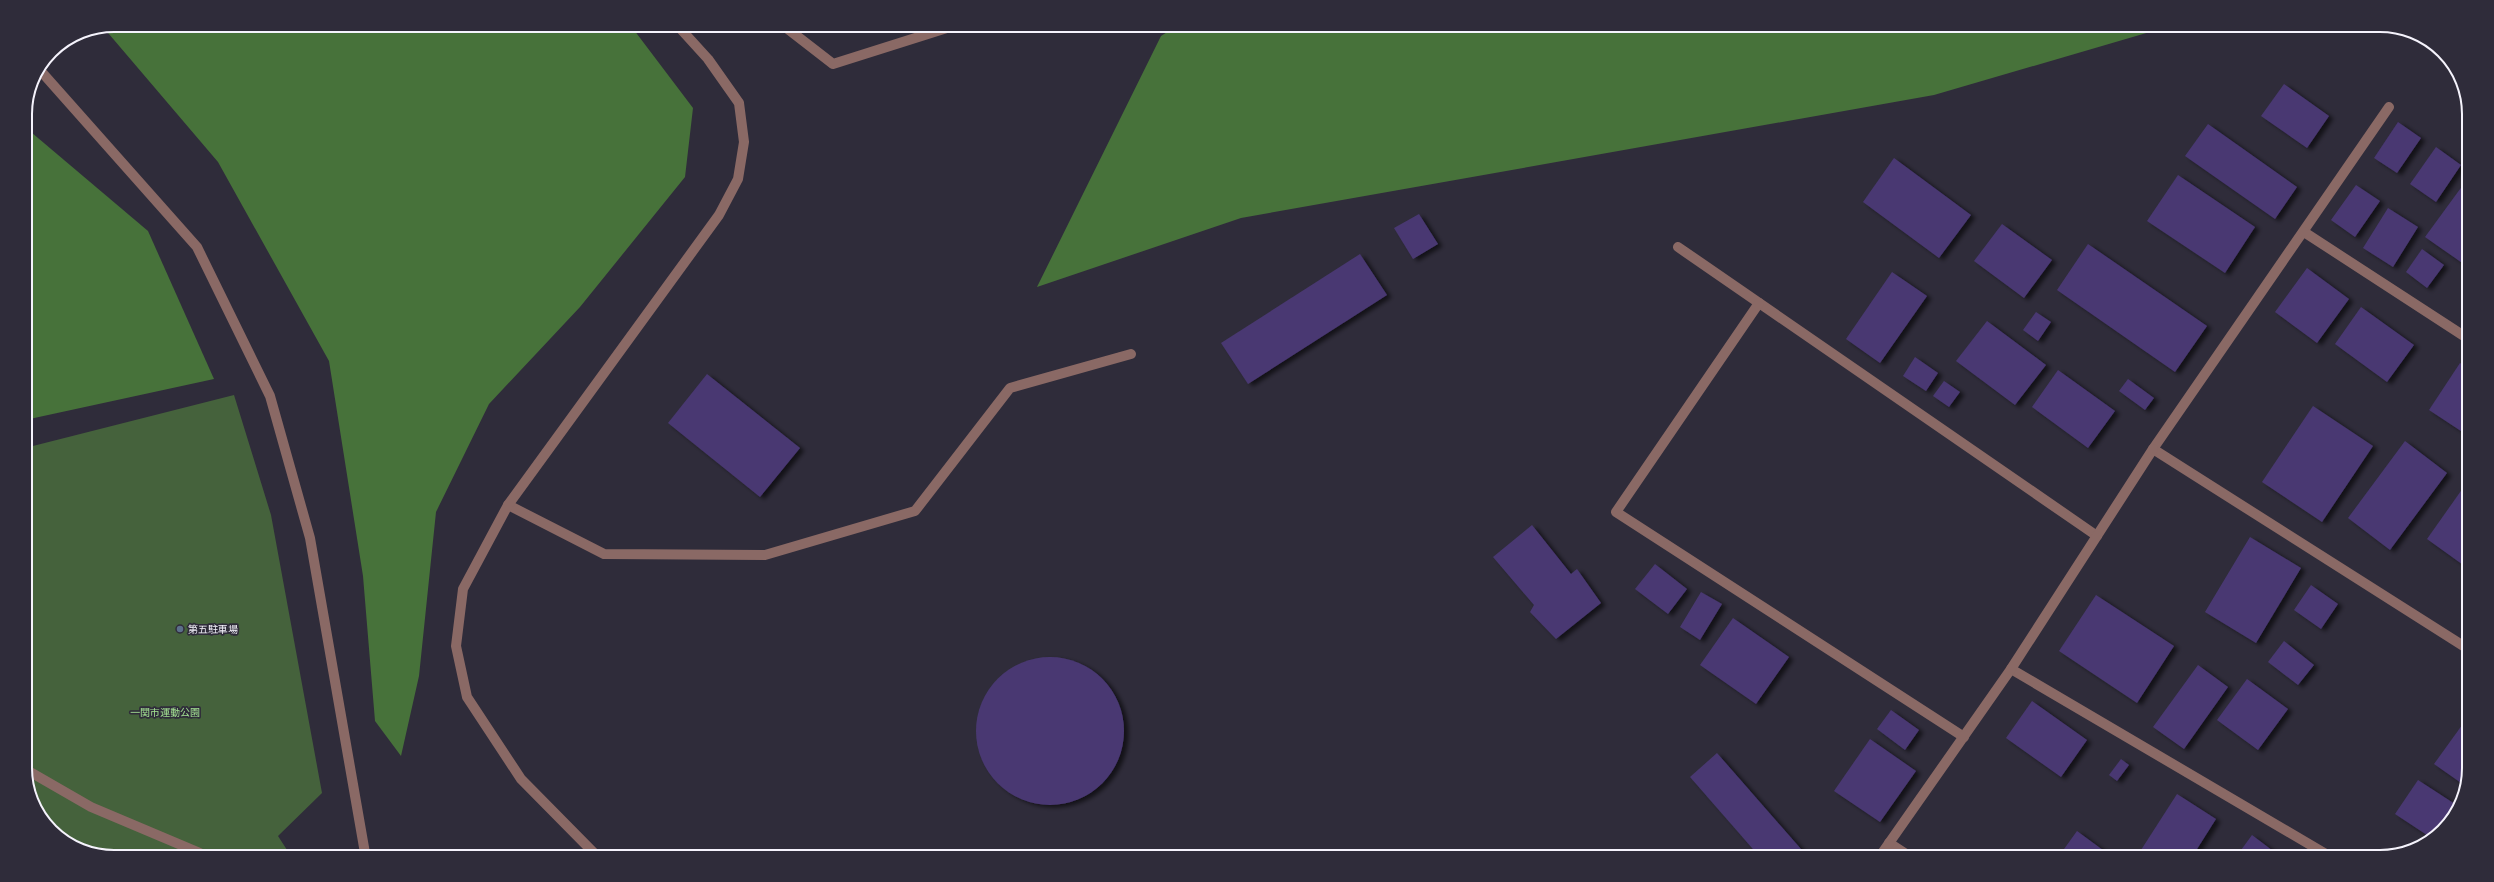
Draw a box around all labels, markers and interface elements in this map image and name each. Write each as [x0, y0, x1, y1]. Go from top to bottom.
place label: 第五駐車場 [188, 623, 238, 636]
marker: 第五駐車場 [175, 624, 185, 634]
park label: 一関市運動公園 [130, 706, 200, 719]

